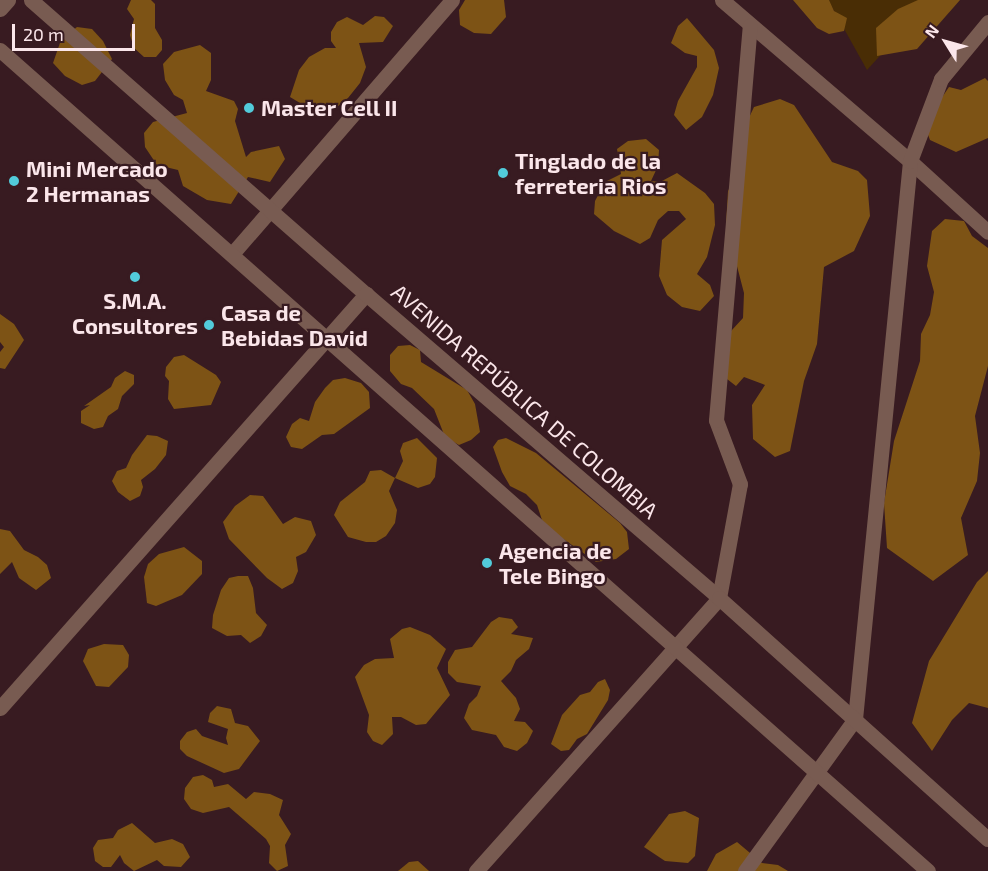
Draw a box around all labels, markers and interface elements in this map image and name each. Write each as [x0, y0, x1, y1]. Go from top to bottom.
scale bar [15, 12, 138, 50]
north arrow [916, 12, 976, 72]
text: N [920, 21, 942, 41]
text: 20 m [23, 23, 64, 45]
place label: Master Cell II [261, 95, 398, 121]
marker: Master Cell II [242, 101, 256, 115]
place label: Tinglado de la ferreteria Rios [515, 147, 666, 198]
place label: Mini Mercado 2 Hermanas [26, 155, 168, 206]
marker: Tinglado de la ferreteria Rios [496, 166, 510, 180]
marker: Mini Mercado 2 Hermanas [7, 174, 21, 188]
marker: S.M.A. Consultores [128, 270, 142, 284]
street label: AVENIDA REPÚBLICA DE COLOMBIA [386, 278, 664, 524]
place label: S.M.A. Consultores [72, 287, 198, 338]
place label: Casa de Bebidas David [221, 299, 368, 350]
marker: Casa de Bebidas David [202, 318, 216, 332]
place label: Agencia de Tele Bingo [499, 537, 612, 588]
marker: Agencia de Tele Bingo [480, 556, 494, 570]

